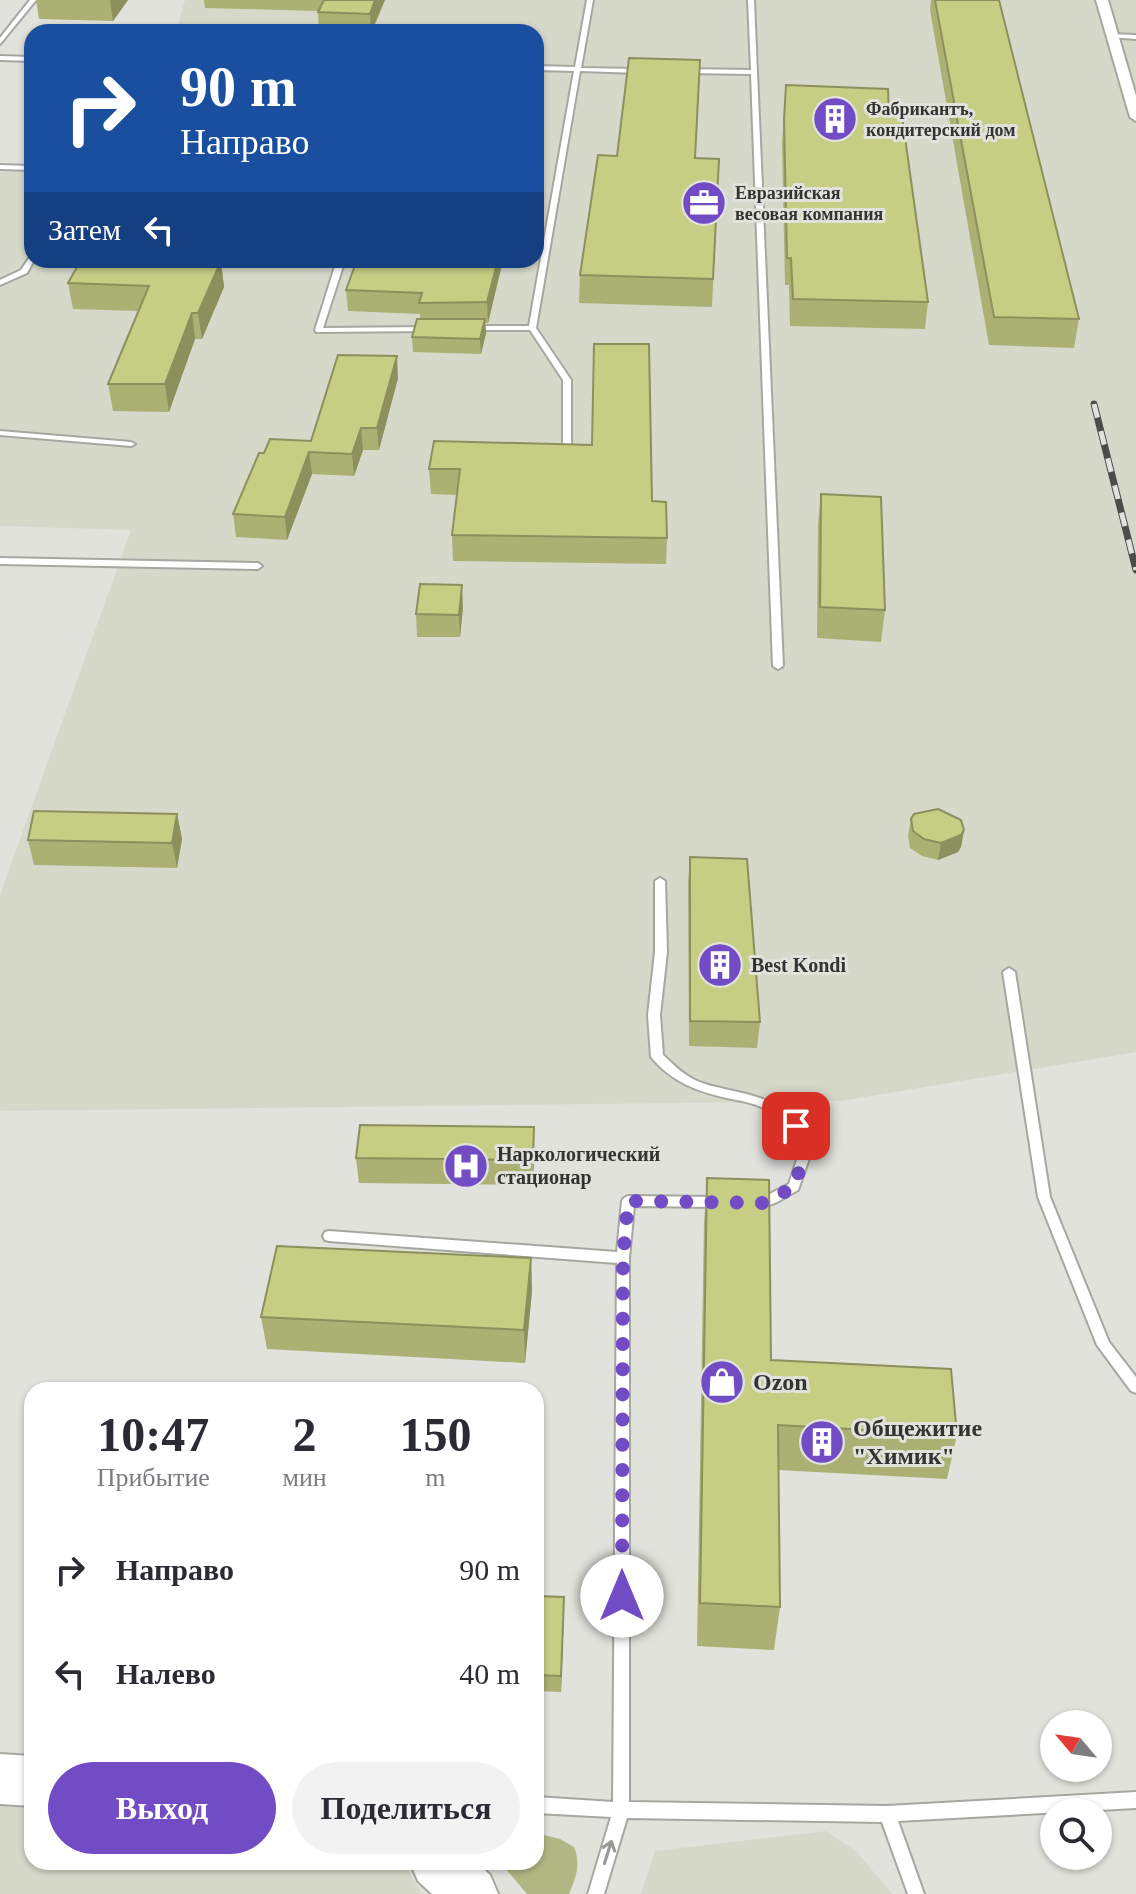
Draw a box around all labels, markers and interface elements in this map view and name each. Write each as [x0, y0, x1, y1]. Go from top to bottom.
icon: right [48, 56, 152, 160]
text: 90 m [180, 56, 297, 118]
building icon: Фабрикантъ, кондитерский дом [811, 95, 859, 143]
place label: Фабрикантъ, кондитерский дом [866, 99, 1015, 140]
text: Направо [180, 122, 310, 162]
office icon: Евразийская весовая компания [680, 179, 728, 227]
place label: Евразийская весовая компания [735, 183, 884, 224]
icon: left [137, 208, 181, 252]
text: Затем [48, 213, 121, 246]
building icon: Best Kondi [696, 941, 744, 989]
place label: Best Kondi [751, 954, 846, 976]
pin [762, 1092, 830, 1160]
icon: arrive [774, 1104, 818, 1148]
hospital icon: Наркологический стационар [442, 1142, 490, 1190]
place label: Наркологический стационар [497, 1143, 660, 1189]
shop icon: Ozon [698, 1358, 746, 1406]
place label: Ozon [753, 1369, 808, 1395]
text: 10:47 [97, 1408, 209, 1461]
text: 2 [293, 1408, 317, 1461]
text: 150 [399, 1408, 471, 1461]
place label: Общежитие "Химик" [853, 1415, 982, 1469]
building icon: Общежитие "Химик" [798, 1418, 846, 1466]
text: Прибытие [97, 1463, 210, 1492]
text: мин [282, 1463, 327, 1492]
text: m [425, 1463, 445, 1492]
icon: right [48, 1548, 92, 1592]
text: Направо [116, 1553, 234, 1586]
text: 90 m [459, 1553, 520, 1586]
position arrow [580, 1554, 664, 1638]
icon: left [48, 1652, 92, 1696]
text: Налево [116, 1657, 216, 1690]
text: 40 m [459, 1657, 520, 1690]
north arrow [1040, 1710, 1112, 1782]
map controls [1040, 1710, 1112, 1870]
button: Выход [48, 1762, 276, 1854]
button: Поделиться [292, 1762, 520, 1854]
button: search [1040, 1798, 1112, 1870]
one-way arrow [602, 1840, 617, 1865]

